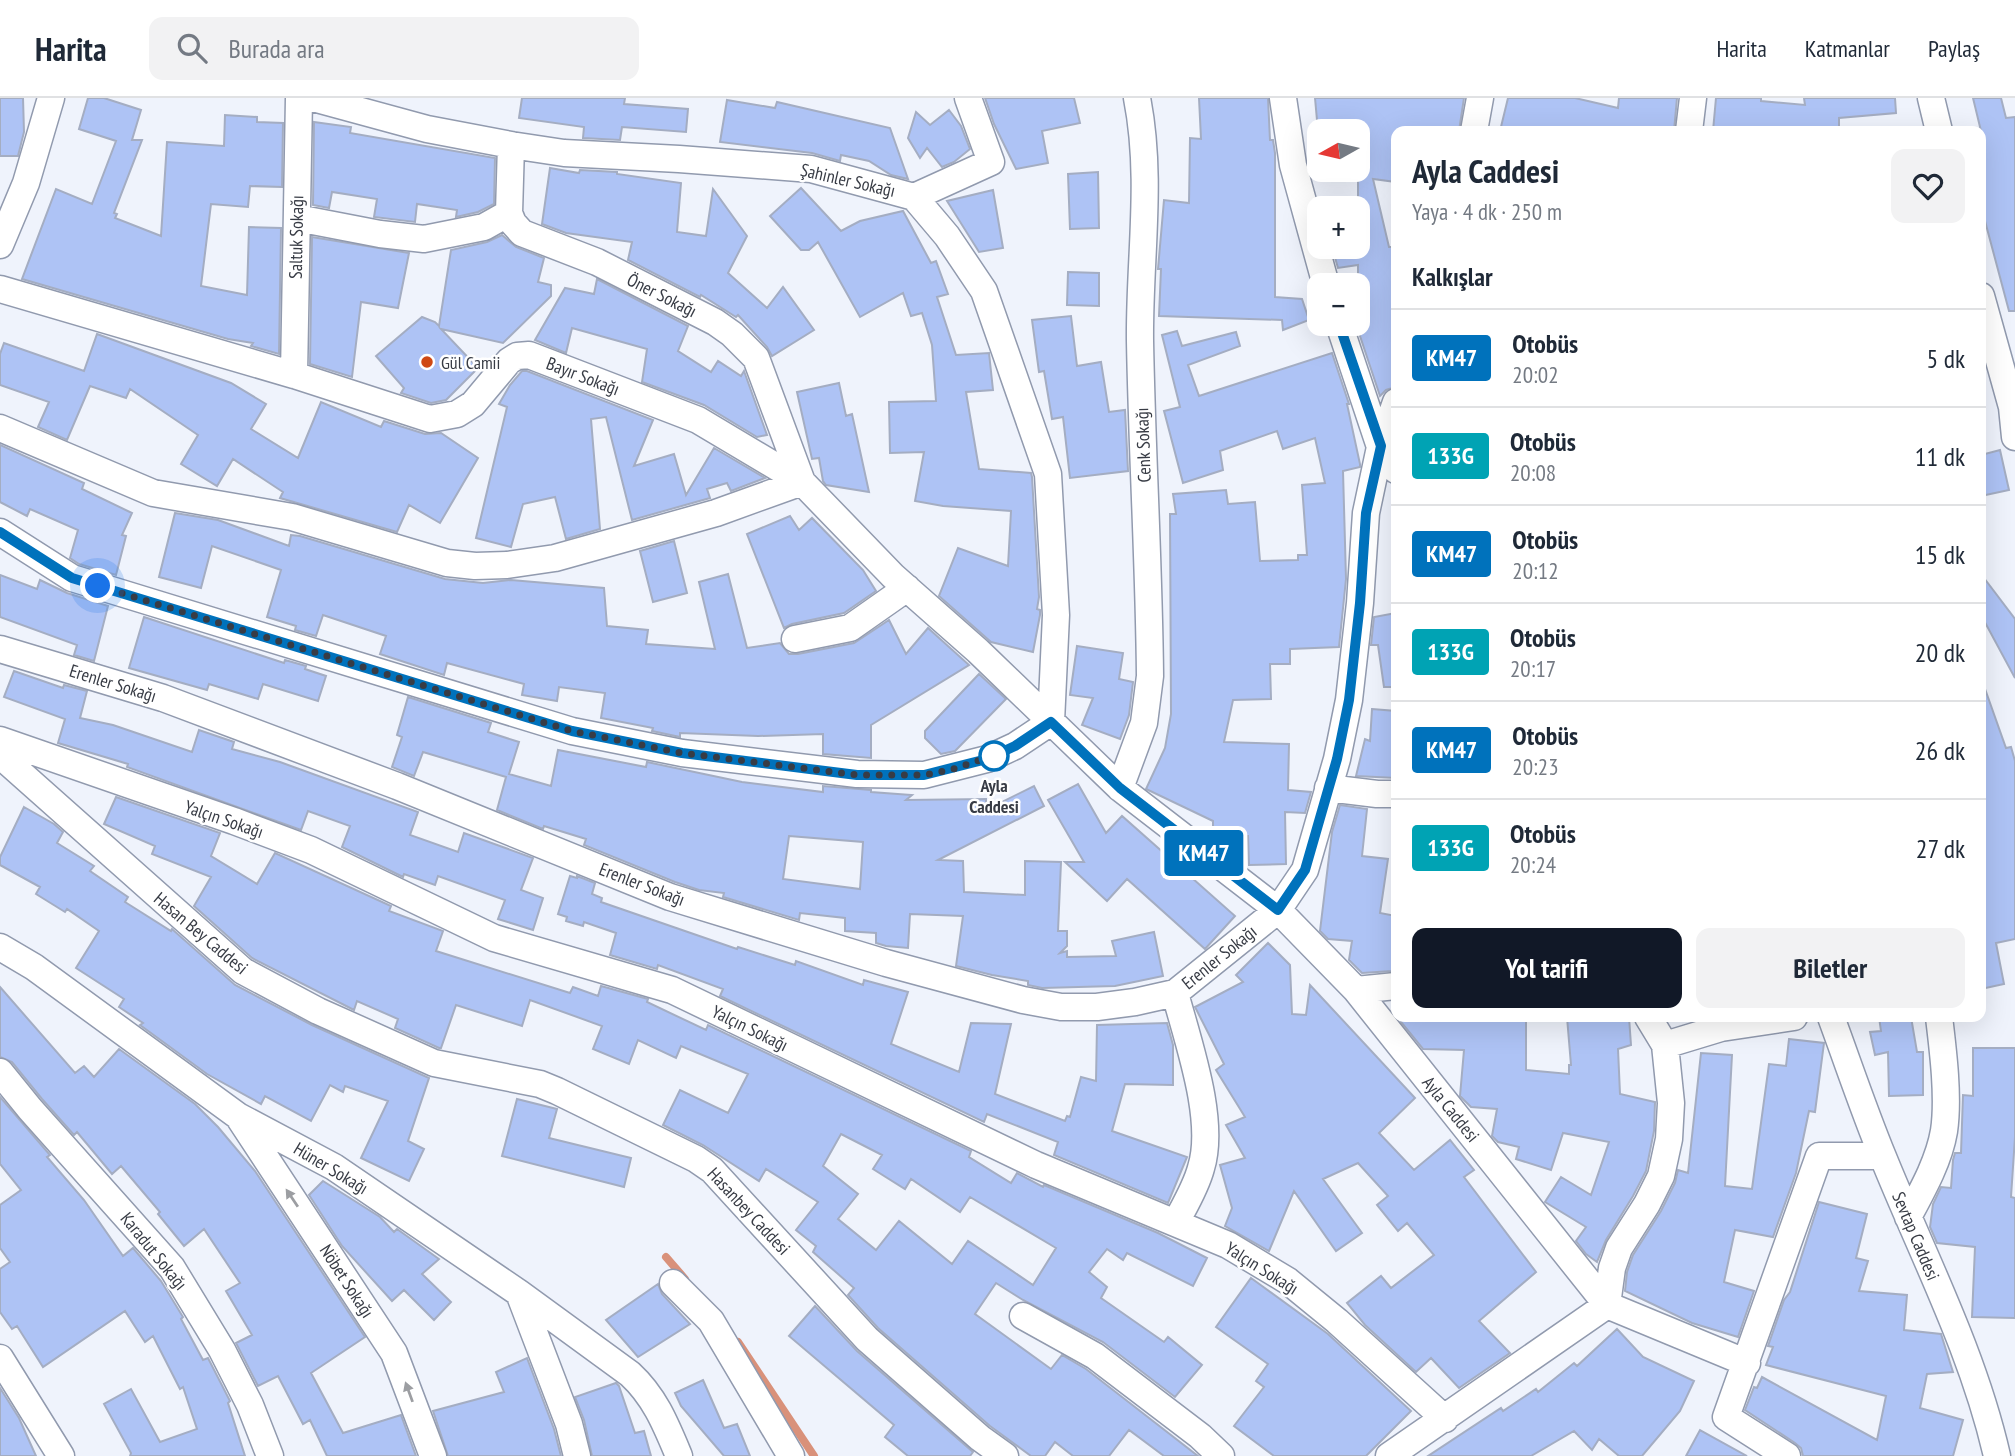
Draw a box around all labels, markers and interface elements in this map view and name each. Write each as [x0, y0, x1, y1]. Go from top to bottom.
search box [149, 17, 639, 80]
text: Harita [35, 27, 107, 70]
icon: search [173, 29, 211, 67]
text: Burada ara [229, 32, 325, 65]
text: Harita [1716, 33, 1767, 64]
text: Katmanlar [1805, 33, 1890, 64]
text: Paylaş [1928, 33, 1980, 64]
north arrow [1307, 119, 1370, 182]
map controls [1307, 119, 1370, 336]
text: Ayla Caddesi [1412, 149, 1559, 192]
button: heart [1891, 149, 1965, 223]
street label: Şahinler Sokağı [798, 158, 898, 202]
street label: Saltuk Sokağı [284, 195, 308, 279]
button: + [1307, 196, 1370, 259]
text: Yaya · 4 dk · 250 m [1412, 197, 1562, 226]
text: Kalkışlar [1412, 260, 1493, 293]
street label: Öner Sokağı [623, 268, 701, 322]
button: − [1307, 273, 1370, 336]
text: Otobüs [1512, 327, 1578, 360]
text: KM47 [1426, 342, 1477, 373]
text: 5 dk [1926, 342, 1965, 375]
place label: Gül Camii [441, 351, 500, 374]
street label: Bayır Sokağı [543, 352, 623, 400]
marker: Gül Camii [419, 354, 435, 370]
text: 20:02 [1512, 360, 1558, 389]
street label: Cenk Sokağı [1130, 407, 1156, 483]
text: Otobüs [1510, 425, 1576, 458]
text: 133G [1427, 440, 1474, 471]
text: 11 dk [1915, 440, 1965, 473]
text: 20:08 [1510, 458, 1556, 487]
text: Otobüs [1512, 523, 1578, 556]
text: KM47 [1426, 538, 1477, 569]
text: 15 dk [1915, 538, 1965, 571]
text: 20:12 [1512, 556, 1558, 585]
your location [80, 568, 115, 603]
text: Otobüs [1510, 621, 1576, 654]
text: 133G [1427, 636, 1474, 667]
text: 20 dk [1915, 636, 1965, 669]
text: 20:17 [1510, 654, 1556, 683]
street label: Erenler Sokağı [67, 659, 159, 707]
text: Otobüs [1512, 719, 1578, 752]
text: KM47 [1426, 734, 1477, 765]
text: 26 dk [1915, 734, 1965, 767]
marker: Ayla Caddesi [979, 741, 1009, 771]
text: 20:23 [1512, 752, 1558, 781]
place label: Ayla Caddesi [969, 774, 1019, 818]
street label: Yalçın Sokağı [182, 795, 266, 843]
text: Otobüs [1510, 817, 1576, 850]
line badge: KM47 [1155, 830, 1253, 876]
text: 133G [1427, 832, 1474, 863]
text: 27 dk [1916, 832, 1965, 865]
text: KM47 [1178, 837, 1230, 868]
text: 20:24 [1510, 850, 1556, 879]
street label: Erenler Sokağı [596, 857, 688, 911]
street label: Hasan Bey Caddesi [149, 887, 253, 979]
street label: Erenler Sokağı [1177, 920, 1261, 994]
button: Yol tarifi [1412, 928, 1682, 1008]
button: Biletler [1696, 928, 1965, 1008]
street label: Yalçın Sokağı [708, 1000, 792, 1056]
street label: Ayla Caddesi [1417, 1071, 1485, 1147]
street label: Hüner Sokağı [290, 1137, 372, 1199]
street label: Hasanbey Caddesi [703, 1162, 795, 1260]
one-way arrow [285, 1188, 298, 1208]
street label: Sevtap Caddesi [1887, 1188, 1945, 1284]
street label: Karadut Sokağı [116, 1207, 192, 1295]
street label: Yalçın Sokağı [1221, 1237, 1303, 1299]
street label: Nöbet Sokağı [315, 1240, 379, 1322]
one-way arrow [403, 1381, 414, 1402]

